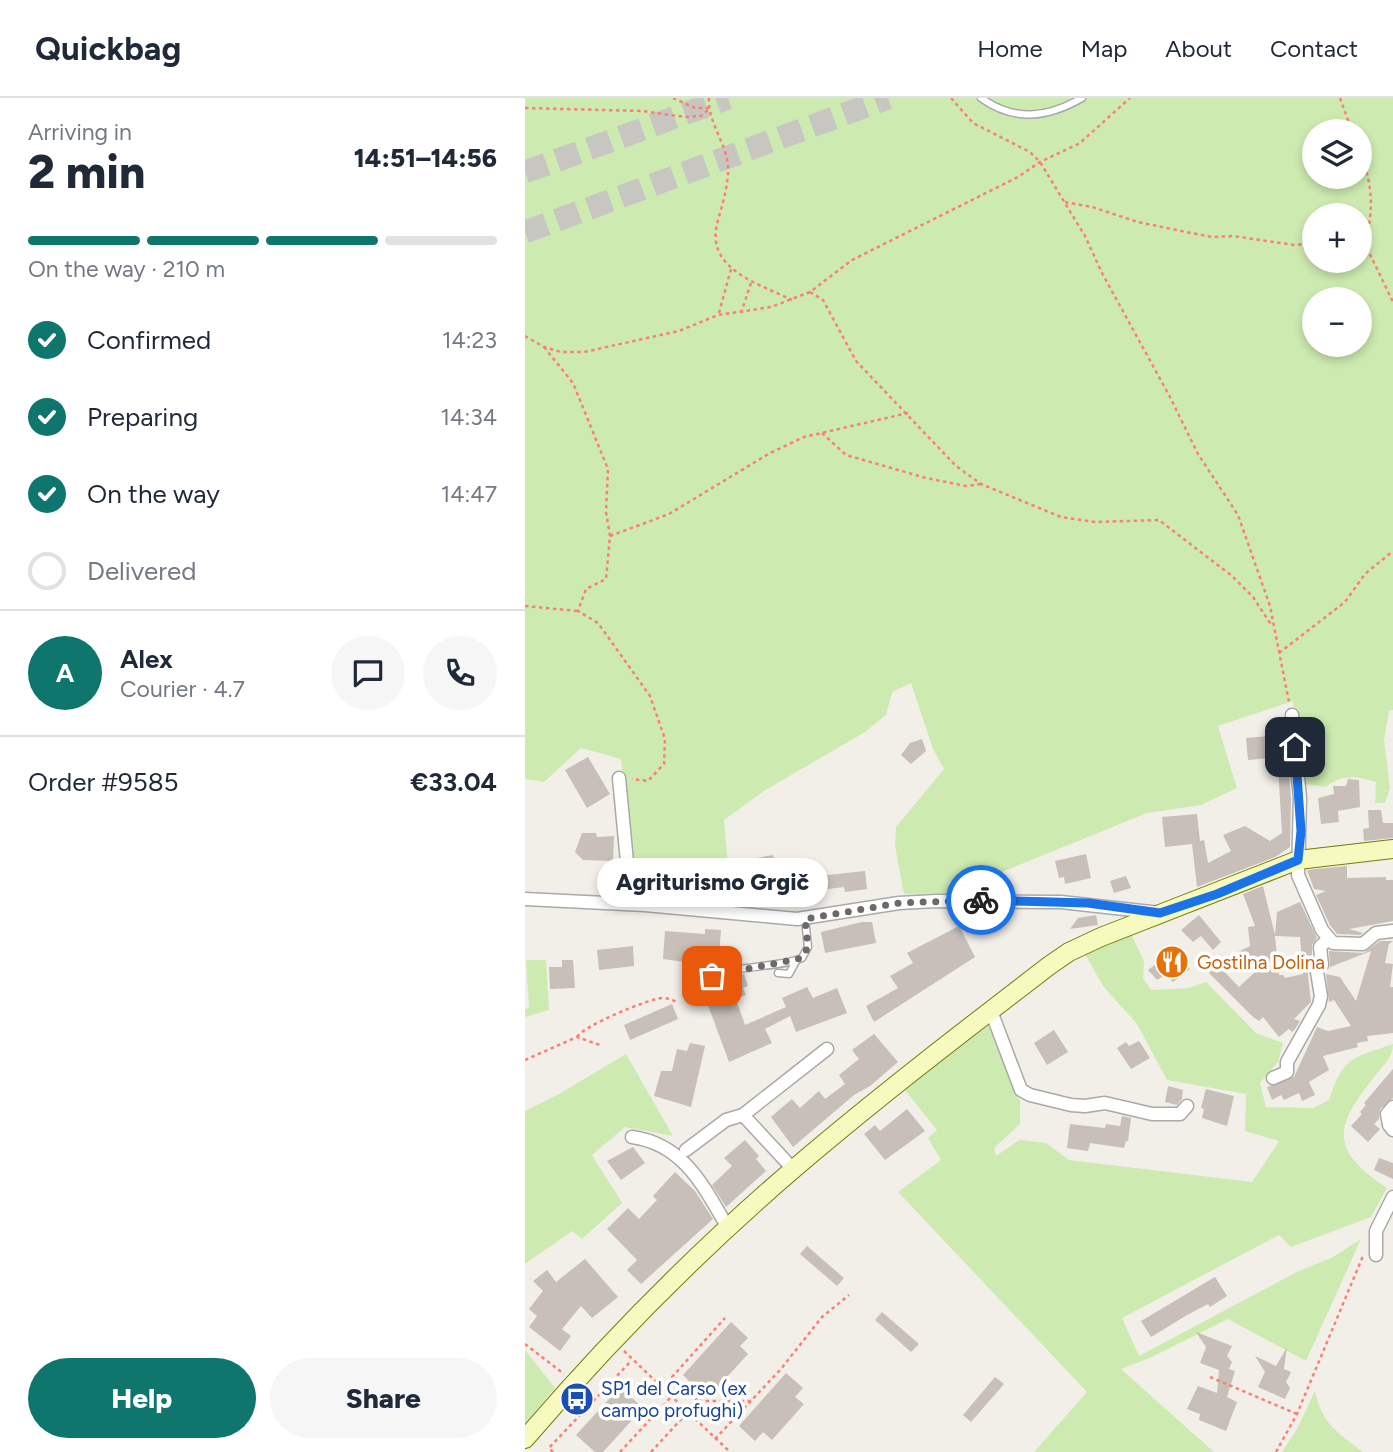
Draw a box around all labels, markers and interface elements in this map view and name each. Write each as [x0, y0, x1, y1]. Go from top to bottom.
text: Quickbag [35, 29, 181, 68]
text: Home [977, 34, 1043, 63]
text: Map [1081, 34, 1127, 63]
text: About [1165, 34, 1232, 63]
text: Contact [1270, 34, 1358, 63]
text: Arriving in [28, 118, 132, 146]
map controls [1302, 119, 1372, 357]
button: layers [1302, 119, 1372, 189]
text: 14:51–14:56 [354, 142, 497, 174]
text: 2 min [28, 144, 145, 200]
button: + [1302, 203, 1372, 273]
text: On the way · 210 m [28, 255, 225, 283]
button: − [1302, 287, 1372, 357]
icon: check [28, 321, 66, 359]
text: Confirmed [87, 324, 211, 356]
text: 14:23 [442, 326, 497, 354]
icon: check [28, 398, 66, 436]
text: Preparing [87, 401, 198, 433]
text: 14:34 [441, 403, 497, 431]
icon: check [28, 475, 66, 513]
text: On the way [87, 478, 220, 510]
text: 14:47 [441, 480, 497, 508]
text: Delivered [87, 555, 196, 587]
button: chat [331, 636, 405, 710]
button: phone [423, 636, 497, 710]
text: Alex [120, 643, 173, 675]
text: A [56, 657, 74, 689]
text: Courier · 4.7 [120, 675, 245, 703]
pin [1265, 717, 1325, 777]
icon: home [1276, 728, 1314, 766]
text: Order #9585 [28, 766, 179, 798]
text: €33.04 [410, 766, 497, 798]
callout: Agriturismo Grgič [597, 857, 827, 906]
courier [946, 865, 1016, 935]
text: Agriturismo Grgič [616, 868, 809, 896]
icon: bike [962, 881, 1000, 919]
restaurant icon: Gostilna Dolina [1153, 943, 1191, 981]
pin [682, 946, 742, 1006]
place label: Gostilna Dolina [1197, 951, 1325, 974]
icon: bag [693, 957, 731, 995]
button: Help [28, 1358, 256, 1438]
button: Share [270, 1358, 497, 1438]
place label: SP1 del Carso (ex campo profughi) [601, 1377, 747, 1422]
bus stop icon: SP1 del Carso (ex campo profughi) [558, 1380, 596, 1418]

